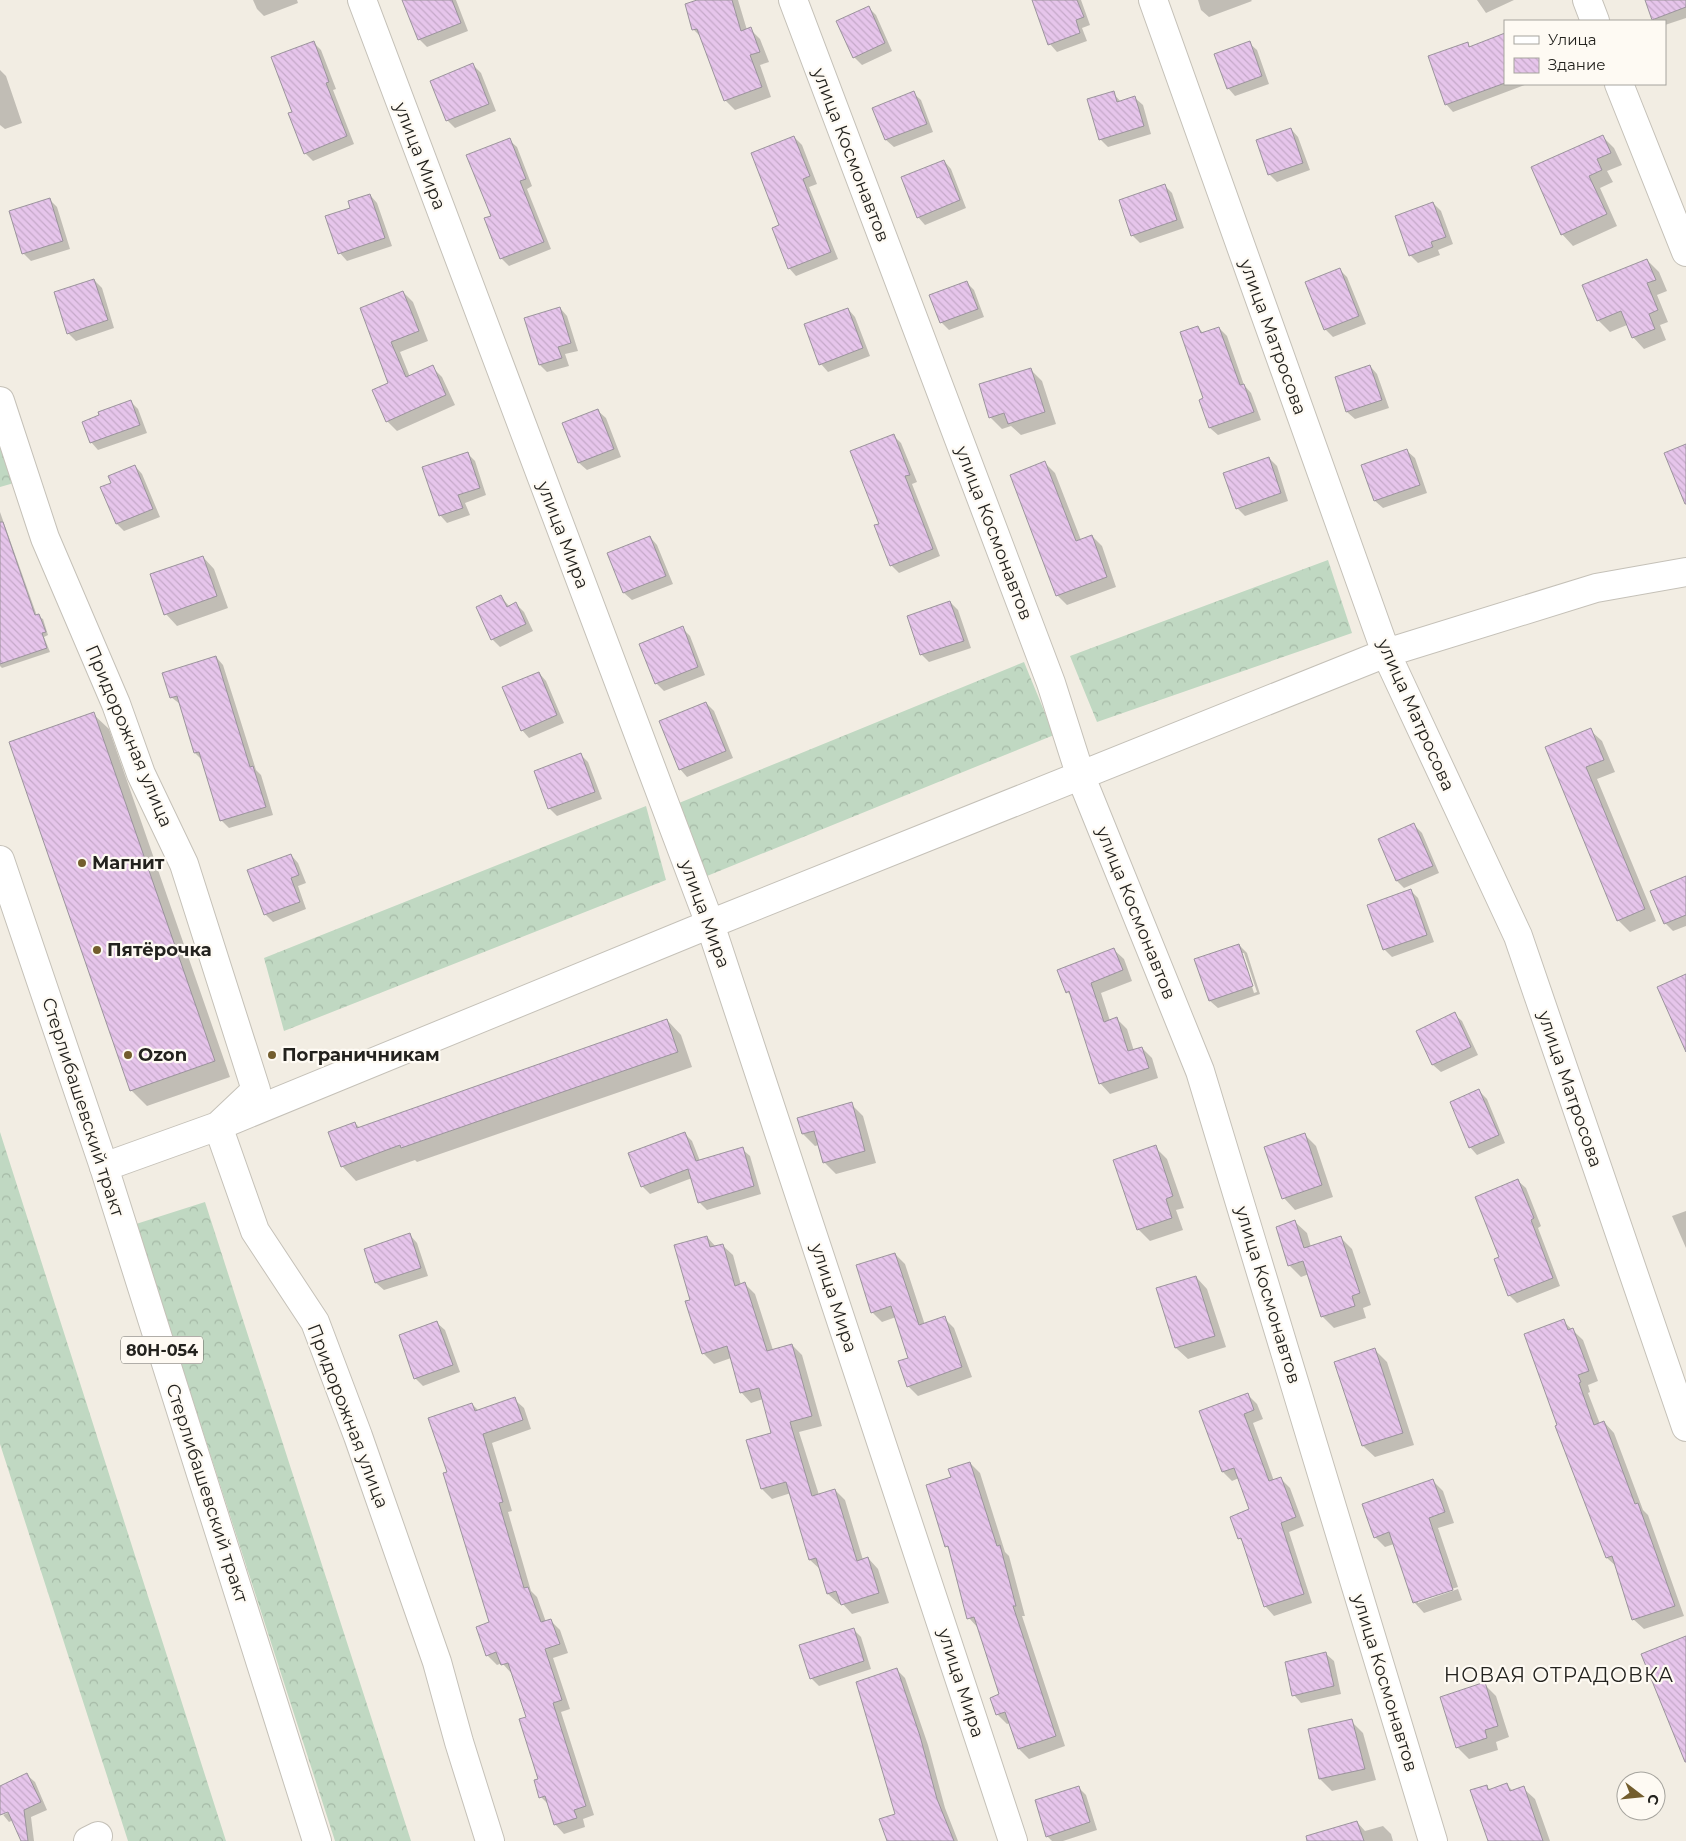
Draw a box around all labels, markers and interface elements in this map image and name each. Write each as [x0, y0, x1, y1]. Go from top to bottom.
legend [1504, 20, 1666, 85]
text: Улица [1548, 30, 1596, 49]
text: Здание [1548, 55, 1606, 74]
street label: улица Космонавтов [807, 64, 894, 245]
street label: улица Мира [389, 98, 451, 213]
street label: улица Матросова [1234, 255, 1311, 418]
street label: улица Космонавтов [950, 442, 1037, 623]
street label: улица Мира [532, 477, 594, 592]
street label: улица Матросова [1372, 635, 1459, 794]
street label: Придорожная улица [81, 642, 177, 830]
street label: улица Космонавтов [1091, 822, 1181, 1003]
place label: Магнит [92, 852, 165, 874]
street label: улица Мира [675, 856, 735, 971]
marker: Магнит [76, 857, 88, 869]
place label: Пятёрочка [107, 939, 212, 961]
marker: Пятёрочка [91, 944, 103, 956]
street label: Стерлибашевский тракт [37, 995, 129, 1220]
street label: улица Матросова [1533, 1007, 1607, 1170]
place label: Ozon [138, 1044, 187, 1066]
place label: Пограничникам [282, 1044, 440, 1066]
marker: Ozon [122, 1049, 134, 1061]
marker: Пограничникам [266, 1049, 278, 1061]
street label: улица Космонавтов [1230, 1203, 1305, 1386]
street label: улица Мира [806, 1240, 862, 1355]
street label: Придорожная улица [303, 1321, 393, 1511]
road number: 80Н-054 [121, 1336, 203, 1364]
street label: Стерлибашевский тракт [161, 1381, 253, 1606]
street label: улица Космонавтов [1347, 1591, 1422, 1774]
street label: улица Мира [933, 1625, 989, 1740]
district label: НОВАЯ ОТРАДОВКА [1444, 1663, 1674, 1687]
north arrow [1616, 1771, 1666, 1821]
text: С [1643, 1792, 1664, 1807]

